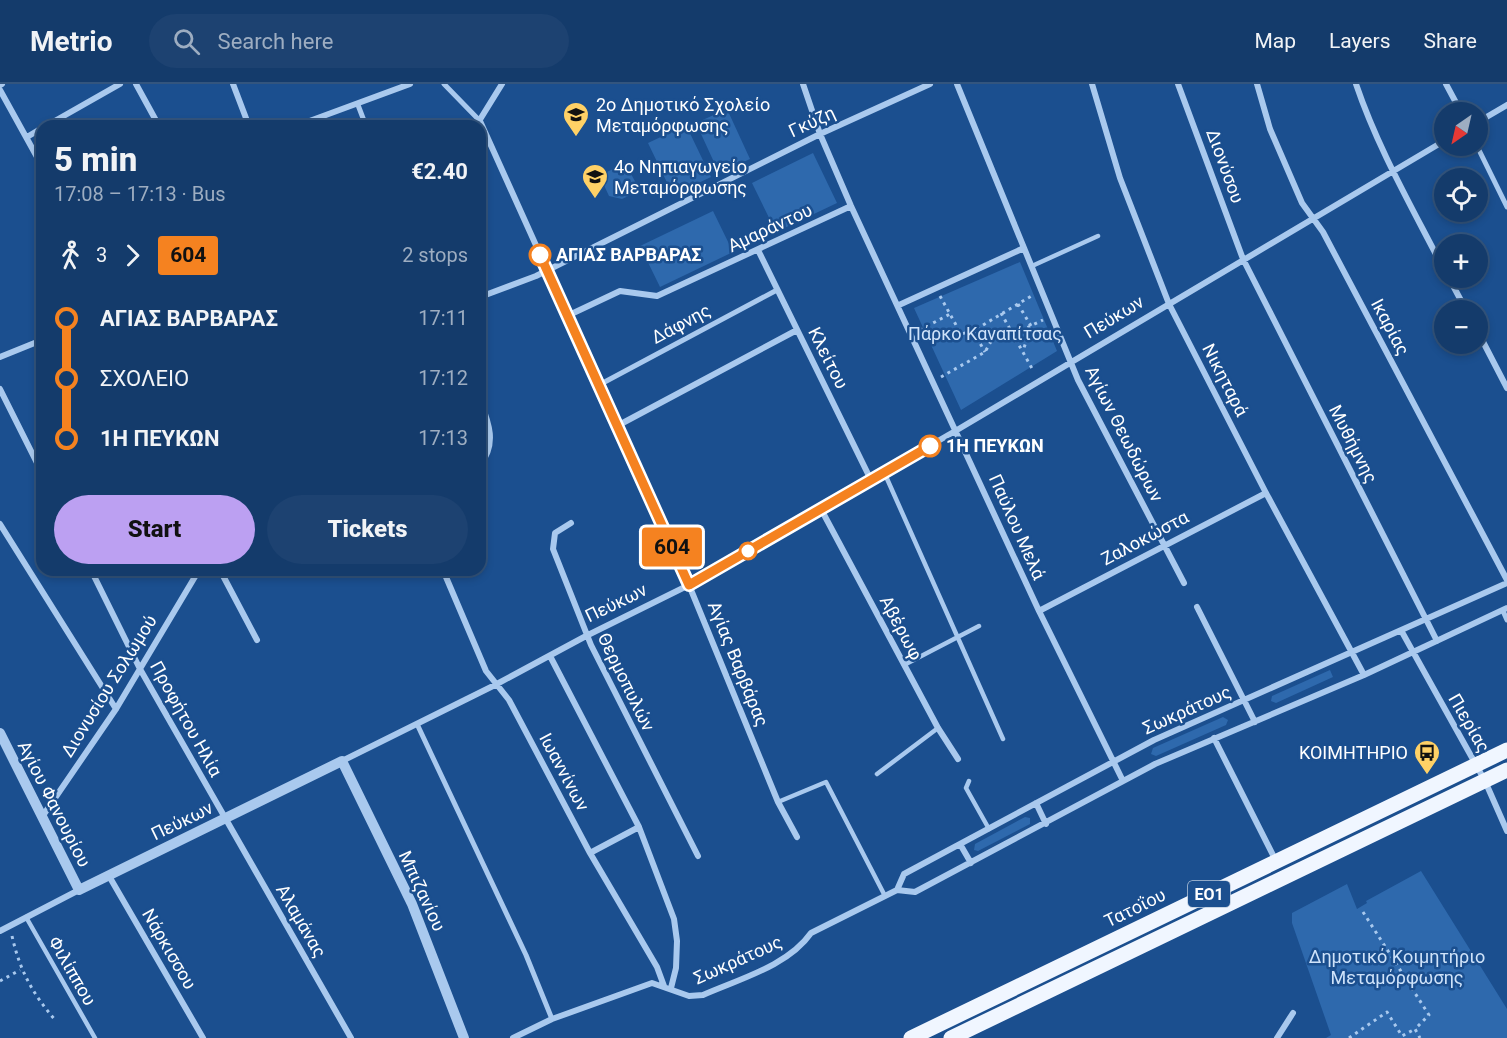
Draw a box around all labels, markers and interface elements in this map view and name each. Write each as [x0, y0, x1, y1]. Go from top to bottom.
search box [149, 14, 569, 68]
text: Metrio [30, 25, 113, 58]
icon: search [170, 25, 203, 58]
text: Search here [218, 29, 333, 54]
text: Map [1254, 29, 1296, 53]
text: Layers [1329, 29, 1390, 53]
text: Share [1423, 29, 1477, 53]
place label: 2ο Δημοτικό Σχολείο Μεταμόρφωσης [596, 94, 770, 136]
school or university icon: 2ο Δημοτικό Σχολείο Μεταμόρφωσης [561, 100, 591, 138]
street label: Γκύζη [785, 102, 839, 141]
north arrow [1434, 102, 1488, 156]
map controls [1434, 102, 1488, 354]
street label: Διονύσου [1202, 126, 1249, 206]
text: 5 min [54, 140, 137, 179]
place label: 4ο Νηπιαγωγείο Μεταμόρφωσης [614, 156, 747, 198]
text: €2.40 [411, 159, 468, 184]
school or university icon: 4ο Νηπιαγωγείο Μεταμόρφωσης [580, 162, 610, 200]
button: locate [1434, 168, 1488, 222]
text: 17:08 – 17:13 · Bus [54, 182, 226, 206]
street label: Αμαράντου [724, 199, 815, 256]
button: + [1434, 234, 1488, 288]
icon: walk [54, 239, 87, 272]
icon: forward [116, 239, 149, 272]
text: 3 [96, 243, 107, 267]
text: 604 [170, 243, 206, 267]
text: 2 stops [402, 243, 468, 267]
marker: ΑΓΙΑΣ ΒΑΡΒΑΡΑΣ [529, 244, 551, 266]
place label: ΑΓΙΑΣ ΒΑΡΒΑΡΑΣ [556, 244, 702, 265]
street label: Πεύκων [1080, 290, 1148, 343]
street label: Ικαρίας [1367, 295, 1414, 359]
street label: Δάφνης [648, 299, 714, 348]
button: − [1434, 300, 1488, 354]
text: ΑΓΙΑΣ ΒΑΡΒΑΡΑΣ [100, 306, 278, 331]
text: 17:11 [418, 306, 468, 330]
park label: Πάρκο Καναπίτσας [908, 323, 1062, 344]
street label: Κλείτου [804, 324, 853, 392]
street label: Νικηταρά [1198, 340, 1253, 420]
street label: Αγίων Θεωδώρων [1081, 362, 1168, 505]
text: ΣΧΟΛΕΙΟ [100, 366, 189, 391]
text: 17:12 [418, 366, 468, 390]
street label: Μυθήμνης [1325, 401, 1382, 486]
text: 1Η ΠΕΥΚΩΝ [100, 426, 219, 451]
text: 17:13 [418, 426, 468, 450]
marker: 1Η ΠΕΥΚΩΝ [919, 435, 941, 457]
place label: 1Η ΠΕΥΚΩΝ [946, 435, 1044, 456]
street label: Παύλου Μελά [985, 471, 1050, 583]
button: Start [54, 495, 255, 564]
button: Tickets [267, 495, 468, 564]
street label: Ζαλοκώστα [1098, 505, 1193, 569]
line badge: 604 [638, 528, 706, 566]
text: 604 [654, 535, 690, 559]
unlabelled marker [739, 542, 757, 560]
street label: Πεύκων [582, 579, 650, 626]
street label: Αβέρωφ [876, 592, 927, 664]
street label: Αγίας Βαρβάρας [704, 598, 773, 729]
street label: Διονυσίου Σολωμού [56, 611, 161, 761]
street label: Θερμοπυλών [594, 629, 659, 735]
street label: Προφήτου Ηλία [146, 657, 227, 781]
street label: Σωκράτους [1139, 681, 1234, 738]
street label: Πιερίας [1444, 690, 1495, 756]
street label: Ιωαννίνων [535, 729, 594, 815]
street label: Αγίου Φανουρίου [14, 737, 95, 870]
bus stop icon: ΚΟΙΜΗΤΗΡΙΟ [1412, 738, 1442, 776]
place label: ΚΟΙΜΗΤΗΡΙΟ [1299, 742, 1408, 763]
street label: Πεύκων [148, 797, 216, 844]
street label: Μπιζανίου [395, 847, 450, 934]
street label: Αλαμάνας [272, 880, 331, 961]
road number: ΕΟ1 [1188, 881, 1230, 907]
street label: Τατοΐου [1101, 884, 1169, 931]
street label: Νάρκισσου [138, 905, 201, 993]
street label: Σωκράτους [690, 931, 785, 988]
street label: Φιλίππου [44, 932, 101, 1009]
park label: Δημοτικό Κοιμητήριο Μεταμόρφωσης [1309, 946, 1485, 988]

